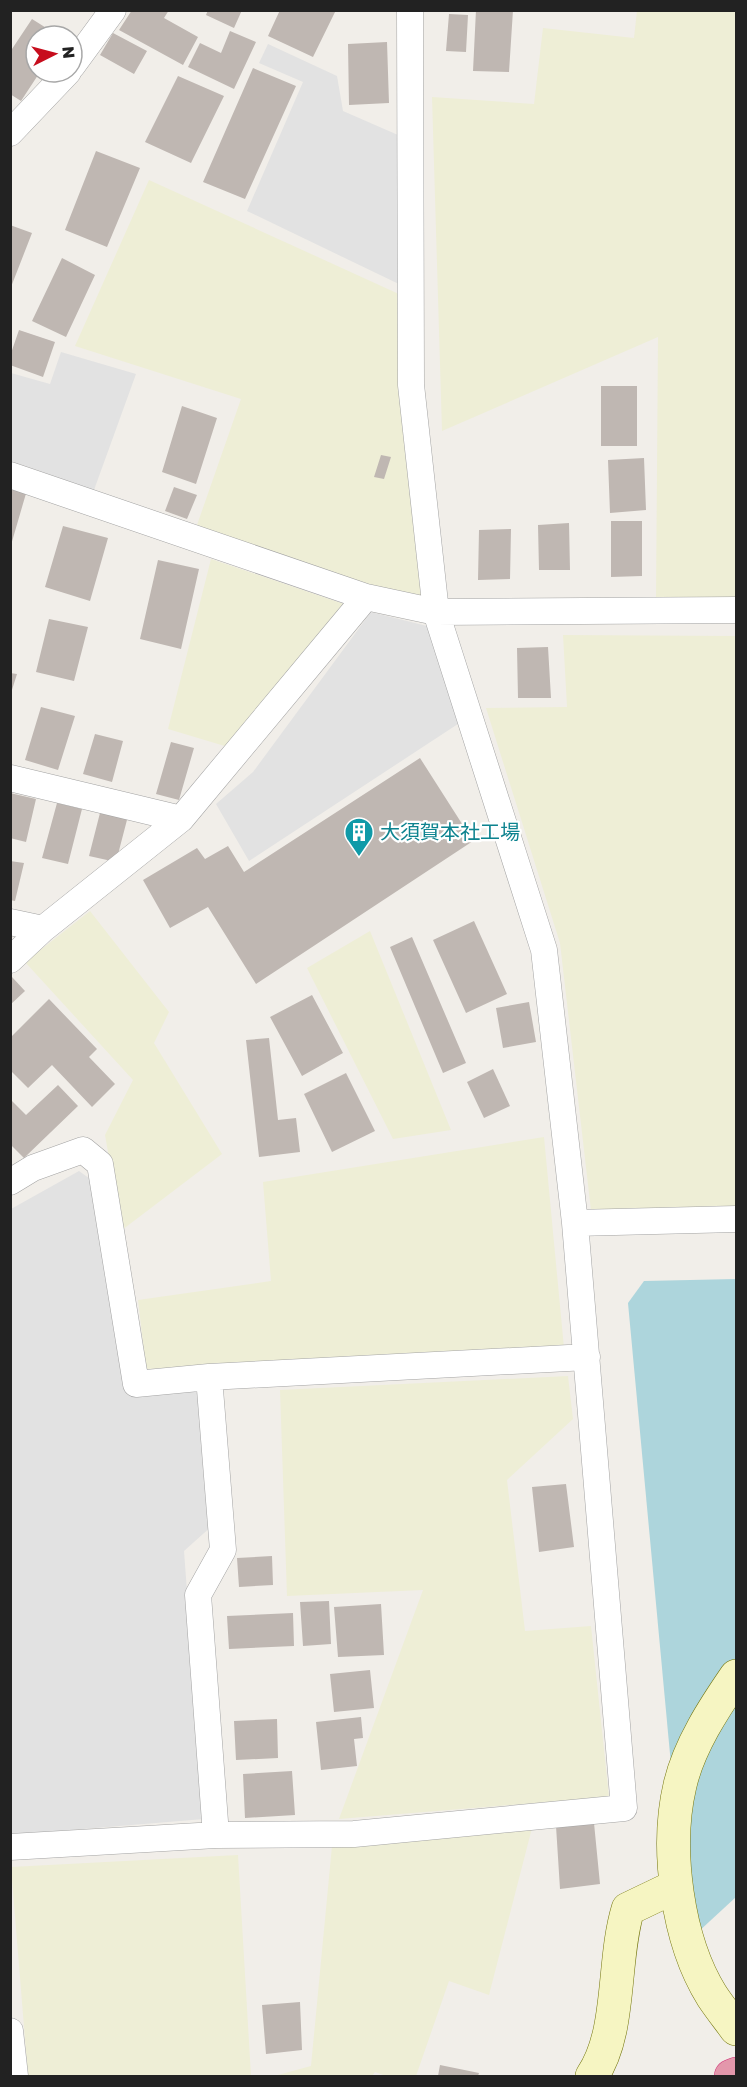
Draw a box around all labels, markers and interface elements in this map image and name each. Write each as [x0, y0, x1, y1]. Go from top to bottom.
north arrow [24, 24, 84, 84]
text: N [58, 45, 79, 60]
building icon: 大須賀本社工場 [343, 816, 375, 858]
place label: 大須賀本社工場 [380, 819, 520, 843]

